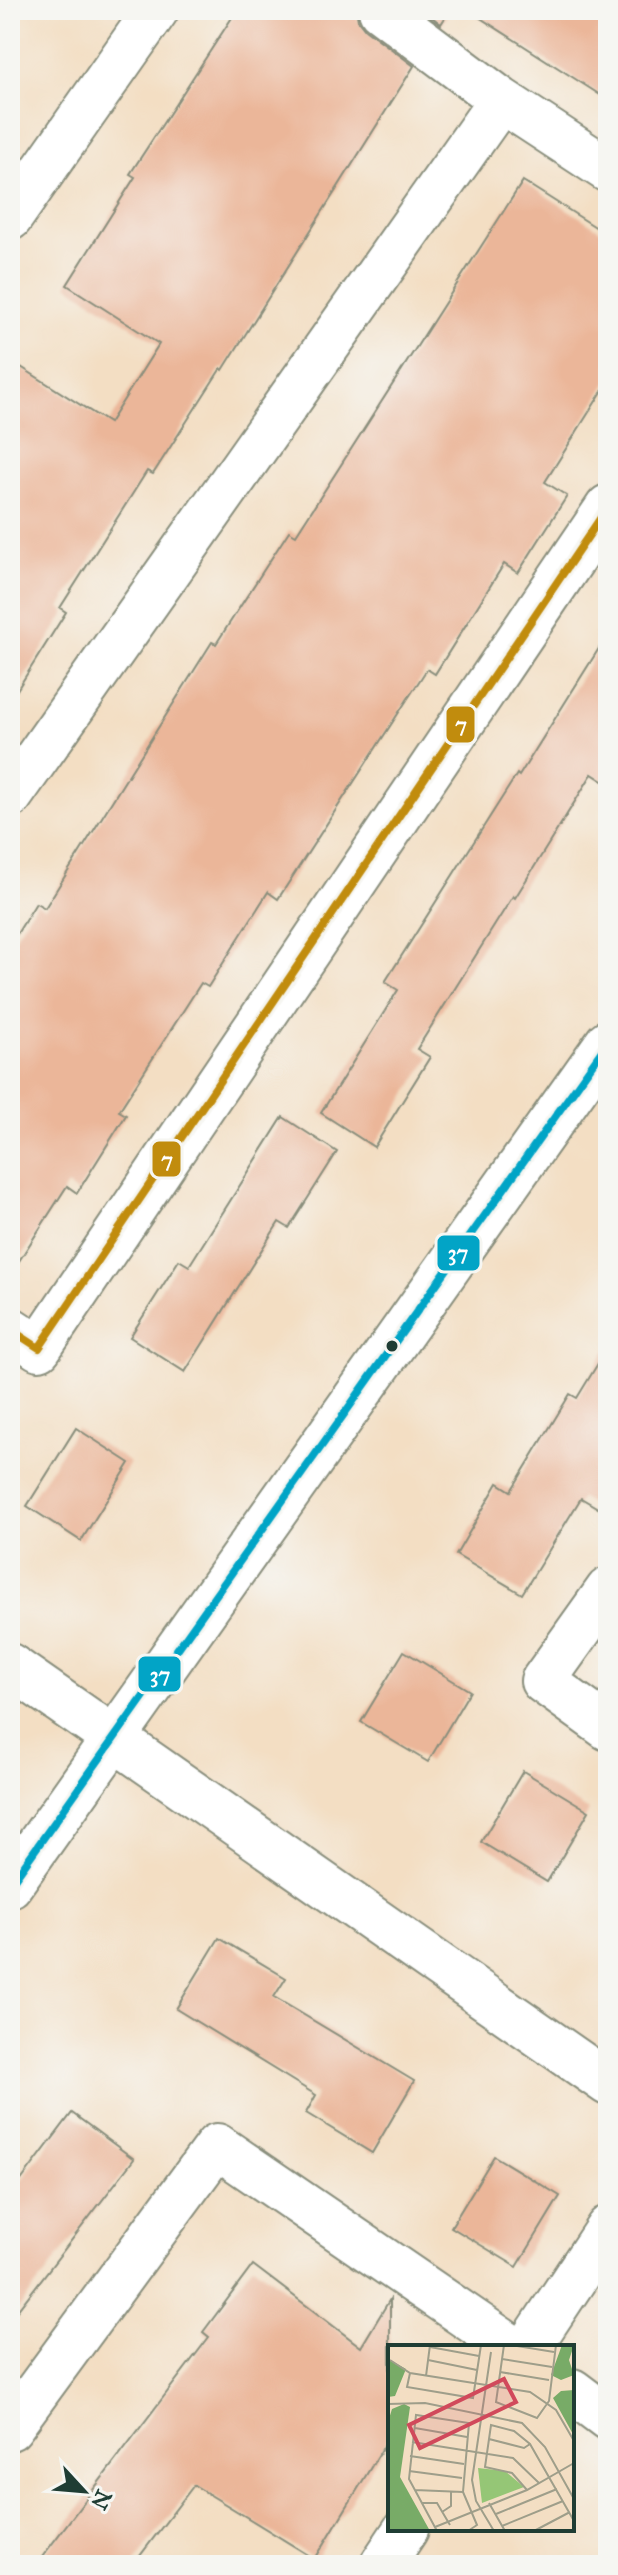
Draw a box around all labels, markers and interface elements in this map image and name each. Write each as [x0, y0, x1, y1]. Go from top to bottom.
line badge: 7 [445, 705, 476, 744]
text: 7 [455, 711, 467, 738]
line badge: 7 [151, 1140, 182, 1178]
text: 7 [161, 1146, 173, 1173]
line badge: 37 [436, 1234, 481, 1272]
text: 37 [448, 1239, 469, 1266]
unlabelled marker [384, 1338, 400, 1354]
line badge: 37 [137, 1655, 182, 1693]
text: 37 [150, 1661, 171, 1688]
inset map [388, 2345, 574, 2531]
north arrow [44, 2451, 124, 2531]
text: N [85, 2485, 118, 2514]

